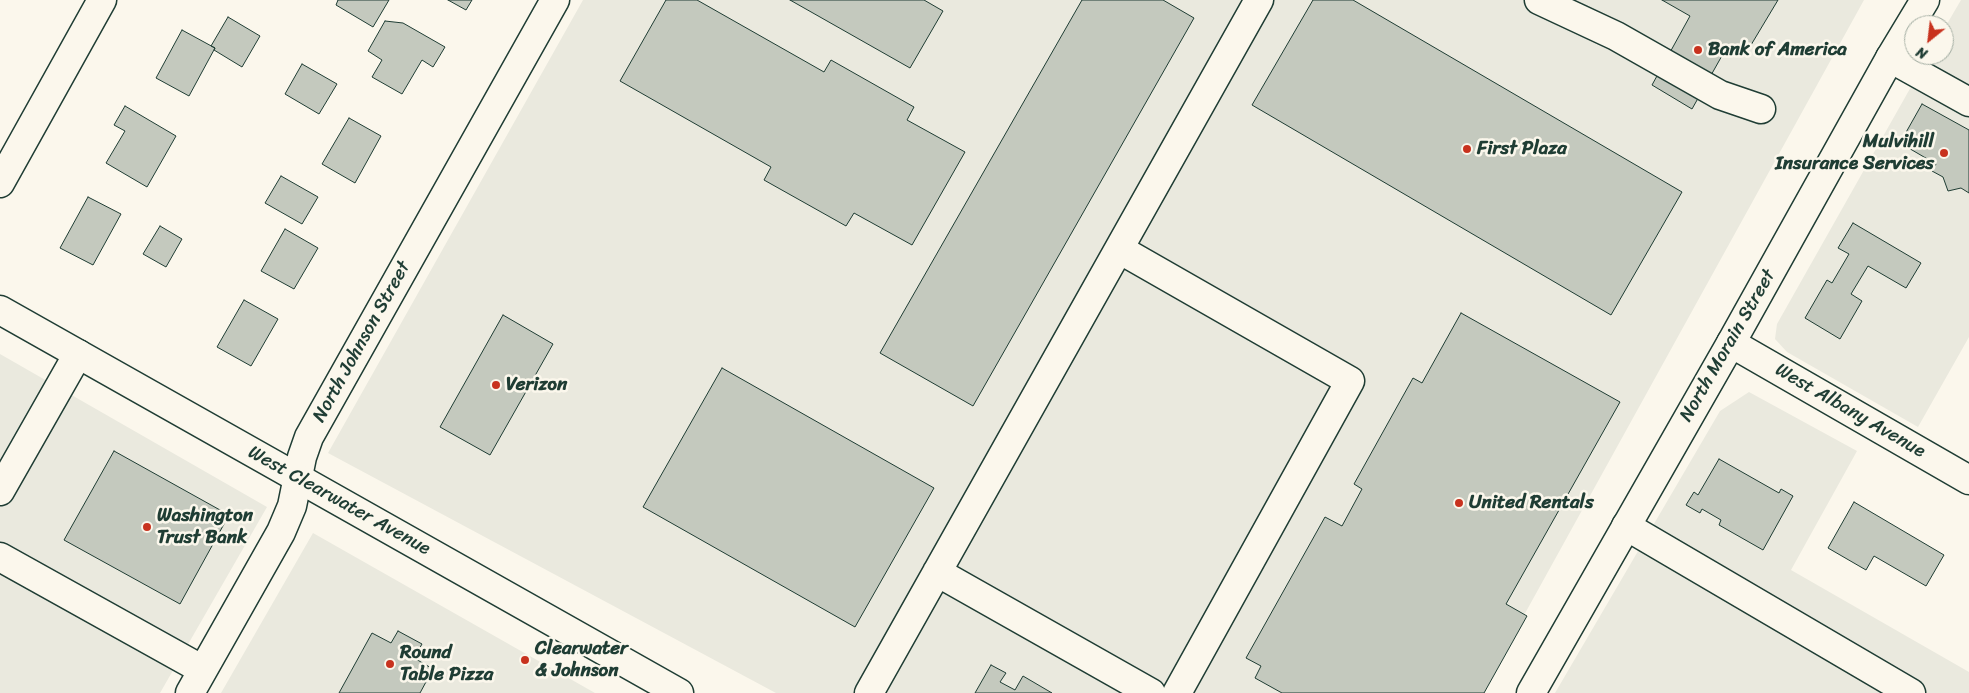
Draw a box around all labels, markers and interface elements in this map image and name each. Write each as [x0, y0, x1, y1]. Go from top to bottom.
north arrow [1904, 15, 1954, 65]
place label: Bank of America [1708, 39, 1847, 61]
text: N [1912, 39, 1932, 66]
marker: Bank of America [1692, 44, 1704, 56]
place label: Mulvihill Insurance Services [1775, 131, 1934, 175]
place label: First Plaza [1477, 138, 1567, 160]
marker: First Plaza [1461, 143, 1473, 155]
marker: Mulvihill Insurance Services [1938, 147, 1950, 159]
street label: North Johnson Street [308, 258, 416, 426]
street label: North Morain Street [1675, 266, 1781, 426]
street label: West Albany Avenue [1771, 359, 1929, 463]
place label: Verizon [506, 374, 567, 396]
marker: Verizon [490, 379, 502, 391]
street label: West Clearwater Avenue [244, 441, 434, 561]
place label: United Rentals [1469, 492, 1594, 514]
marker: United Rentals [1453, 497, 1465, 509]
place label: Washington Trust Bank [157, 505, 253, 549]
marker: Washington Trust Bank [141, 521, 153, 533]
place label: Clearwater & Johnson [535, 638, 628, 682]
place label: Round Table Pizza [400, 642, 493, 686]
marker: Clearwater & Johnson [519, 654, 531, 666]
marker: Round Table Pizza [384, 658, 396, 670]

